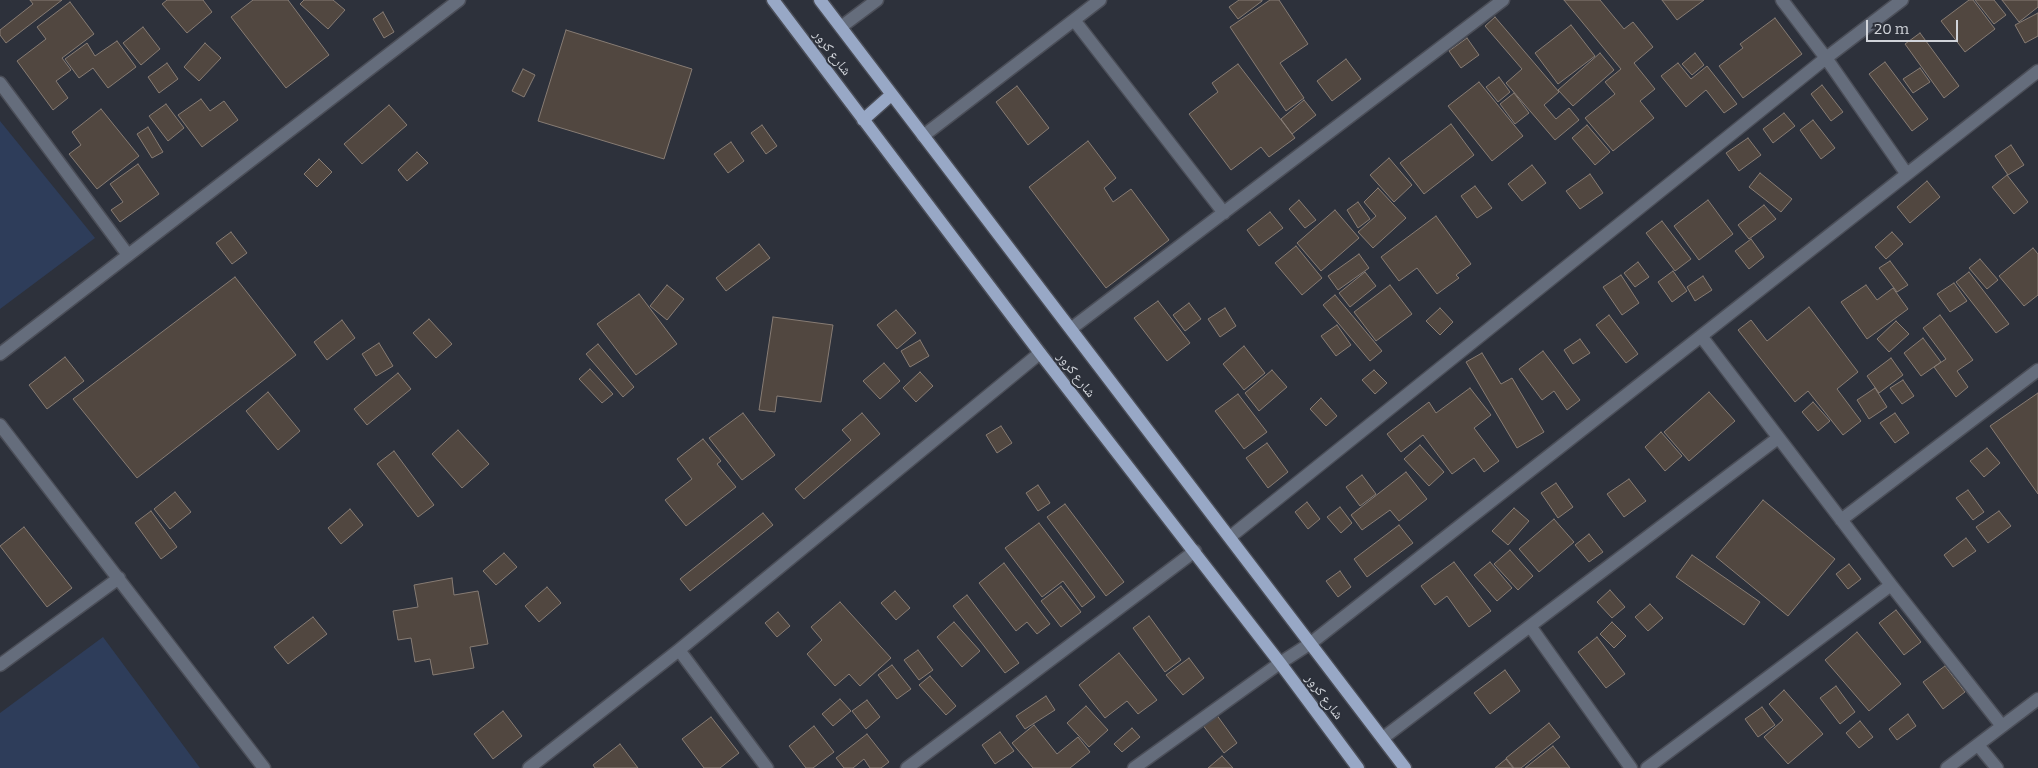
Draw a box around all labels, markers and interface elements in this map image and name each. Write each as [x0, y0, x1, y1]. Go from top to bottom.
scale bar [1868, 10, 1960, 42]
text: 20 m [1874, 20, 1909, 38]
street label: شارع كرور [809, 27, 855, 79]
street label: شارع كرور [1053, 349, 1099, 401]
street label: شارع كرور [1301, 671, 1347, 723]

